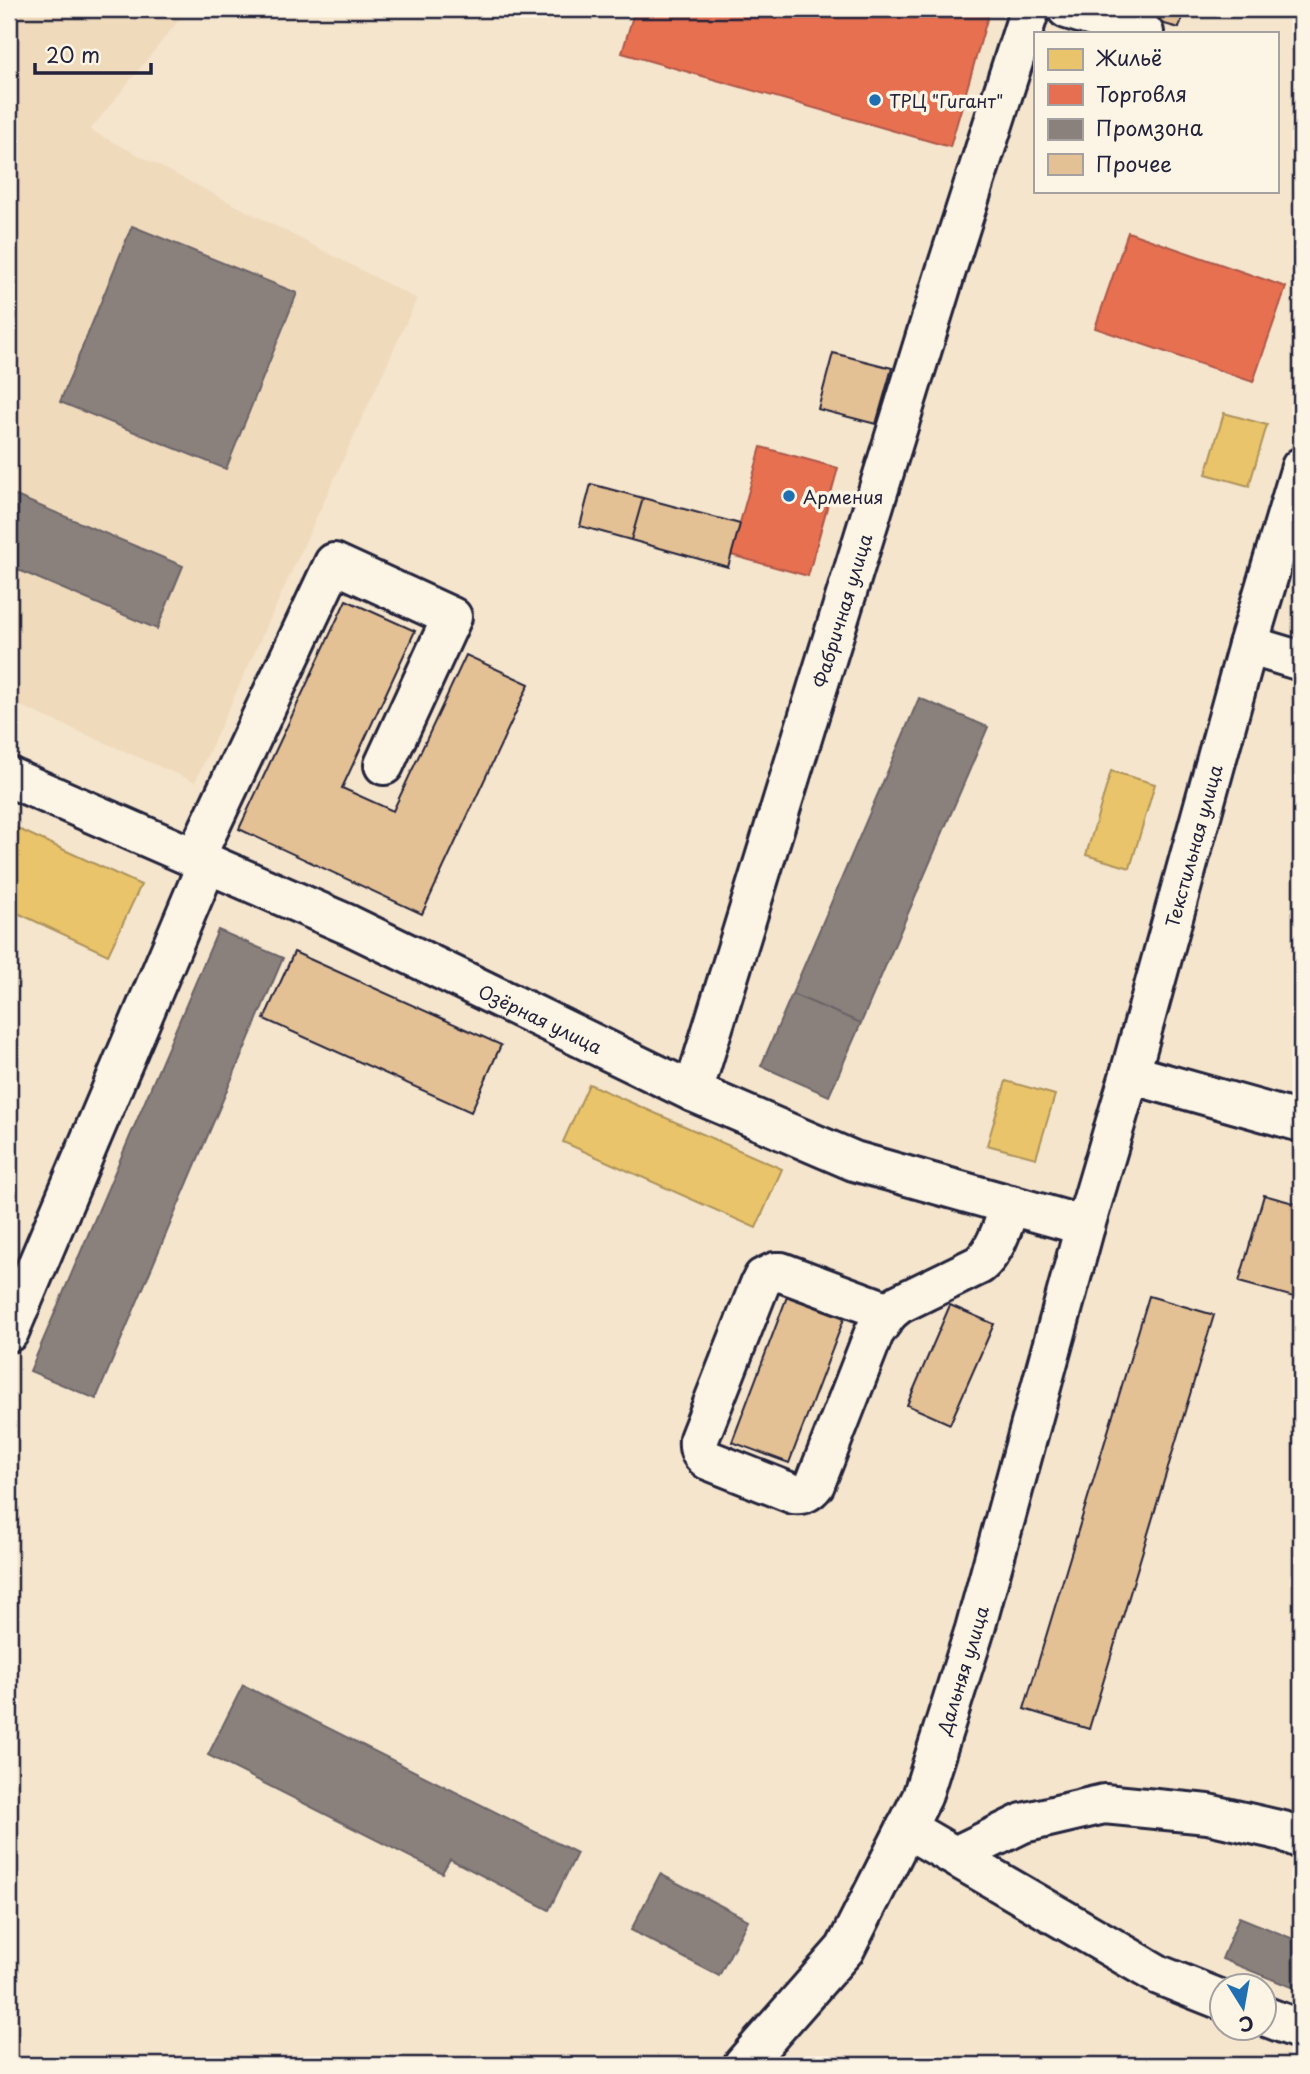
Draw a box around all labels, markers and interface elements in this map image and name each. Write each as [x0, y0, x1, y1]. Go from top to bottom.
scale bar [35, 32, 150, 76]
legend [1034, 32, 1278, 192]
text: 20 m [46, 38, 100, 70]
text: Жильё [1095, 41, 1162, 73]
text: Торговля [1096, 77, 1187, 109]
place label: ТРЦ "Гигант" [889, 87, 1003, 114]
marker: ТРЦ "Гигант" [867, 92, 883, 108]
text: Промзона [1096, 111, 1203, 143]
text: Прочее [1096, 147, 1172, 179]
place label: Армения [803, 483, 884, 510]
marker: Армения [781, 488, 797, 504]
street label: Фабричная улица [805, 529, 878, 691]
street label: Текстильная улица [1158, 761, 1228, 930]
street label: Озёрная улица [474, 977, 608, 1060]
street label: Дальняя улица [929, 1602, 994, 1739]
north arrow [1208, 1972, 1278, 2042]
text: С [1237, 2010, 1256, 2040]

